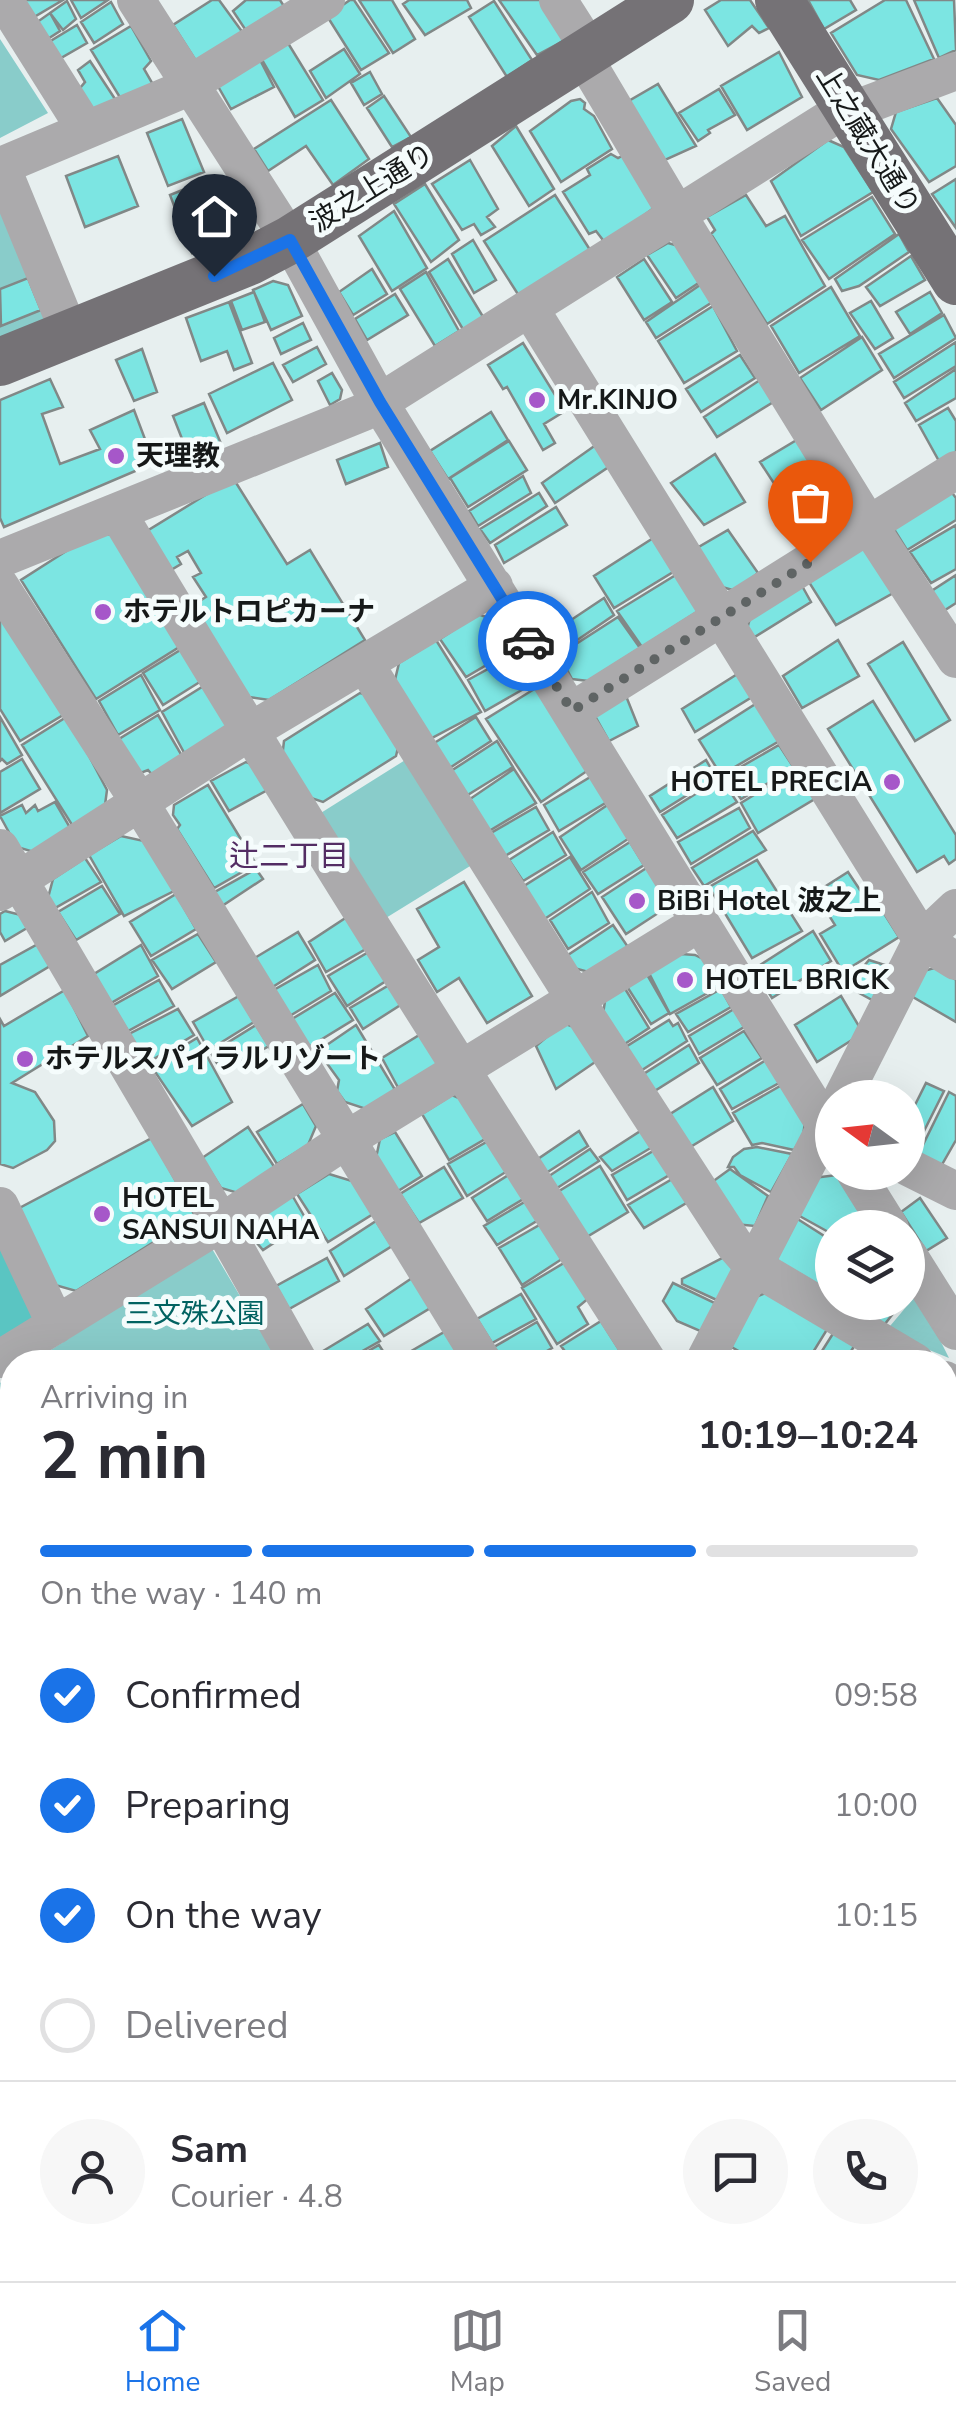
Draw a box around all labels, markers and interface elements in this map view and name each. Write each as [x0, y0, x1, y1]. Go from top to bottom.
street label: 上之蔵大通り [807, 60, 929, 222]
street label: 波之上通り [303, 135, 441, 241]
pin [172, 174, 257, 277]
icon: home [187, 189, 242, 244]
place label: Mr.KINJO [557, 381, 678, 419]
marker: Mr.KINJO [526, 389, 548, 411]
place label: 天理教 [136, 437, 220, 475]
marker: 天理教 [105, 445, 127, 467]
pin [768, 460, 853, 563]
icon: bag [783, 475, 838, 530]
courier [478, 591, 578, 691]
place label: ホテルトロピカーナ [123, 593, 375, 631]
marker: ホテルトロピカーナ [92, 601, 114, 623]
icon: car [501, 614, 556, 669]
place label: HOTEL PRECIA [670, 763, 872, 801]
marker: HOTEL PRECIA [881, 771, 903, 793]
district label: 辻二丁目 [229, 836, 349, 877]
place label: BiBi Hotel 波之上 [657, 882, 881, 920]
marker: BiBi Hotel 波之上 [626, 890, 648, 912]
place label: HOTEL BRICK [705, 961, 890, 999]
marker: HOTEL BRICK [674, 969, 696, 991]
place label: ホテルスパイラルリゾート [45, 1040, 381, 1078]
marker: ホテルスパイラルリゾート [14, 1048, 36, 1070]
north arrow [815, 1080, 925, 1190]
map controls [815, 1080, 925, 1320]
place label: HOTEL SANSUI NAHA [122, 1179, 319, 1249]
marker: HOTEL SANSUI NAHA [91, 1203, 113, 1225]
button: layers [815, 1210, 925, 1320]
park label: 三文殊公園 [125, 1295, 265, 1333]
text: Arriving in [40, 1376, 188, 1419]
text: 10:19–10:24 [698, 1410, 918, 1461]
text: 2 min [40, 1412, 208, 1501]
text: On the way · 140 m [40, 1572, 322, 1615]
icon: check [40, 1668, 95, 1723]
text: Confirmed [125, 1670, 302, 1721]
text: 09:58 [834, 1674, 918, 1717]
icon: check [40, 1778, 95, 1833]
text: Preparing [125, 1780, 291, 1831]
text: 10:00 [834, 1784, 918, 1827]
icon: check [40, 1888, 95, 1943]
text: On the way [125, 1890, 321, 1941]
text: 10:15 [834, 1894, 918, 1937]
text: Delivered [125, 2000, 289, 2051]
button: person [40, 2119, 145, 2224]
button: chat [683, 2119, 788, 2224]
button: phone [813, 2119, 918, 2224]
text: Sam [170, 2124, 248, 2175]
text: Courier · 4.8 [170, 2175, 343, 2218]
tab: Home [125, 2303, 200, 2401]
tab: Map [450, 2303, 505, 2401]
tab: Saved [754, 2303, 831, 2401]

